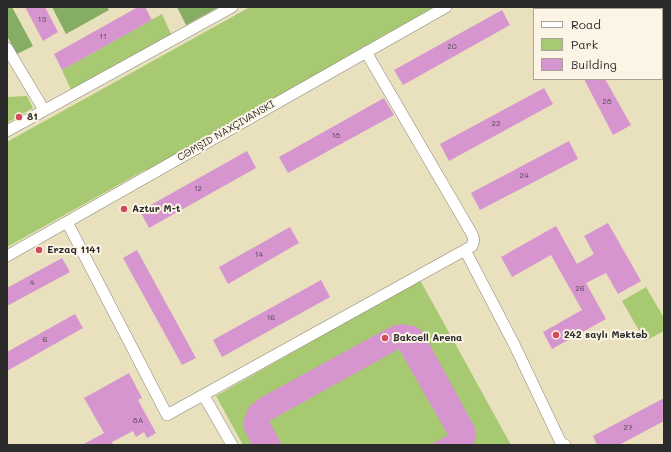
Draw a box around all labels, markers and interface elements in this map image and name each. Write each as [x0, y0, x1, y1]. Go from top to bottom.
legend [533, 8, 663, 80]
house number: 13 [38, 15, 46, 25]
text: Road [571, 16, 601, 32]
house number: 11 [99, 32, 107, 42]
text: Park [571, 36, 598, 52]
house number: 20 [447, 42, 457, 52]
text: Building [571, 56, 617, 72]
house number: 28 [602, 97, 612, 107]
street label: CƏMŞID NAXÇIVANSKI [175, 98, 277, 164]
place label: 81 [27, 111, 38, 123]
marker: 81 [14, 112, 24, 122]
house number: 22 [492, 119, 500, 129]
house number: 18 [332, 131, 340, 141]
house number: 24 [519, 171, 529, 181]
house number: 12 [194, 184, 202, 194]
place label: Aztur M-t [132, 203, 180, 215]
marker: Aztur M-t [119, 204, 129, 214]
place label: Erzaq 1141 [47, 244, 100, 256]
marker: Erzaq 1141 [34, 245, 44, 255]
house number: 14 [255, 250, 263, 260]
house number: 4 [30, 278, 34, 288]
house number: 26 [575, 284, 585, 294]
house number: 16 [267, 313, 275, 323]
place label: 242 saylı Məktəb [564, 329, 648, 341]
marker: 242 saylı Məktəb [551, 330, 561, 340]
place label: Bakcell Arena [393, 332, 462, 344]
marker: Bakcell Arena [380, 333, 390, 343]
house number: 6 [43, 335, 47, 345]
house number: 8A [133, 416, 143, 426]
house number: 27 [624, 423, 632, 433]

